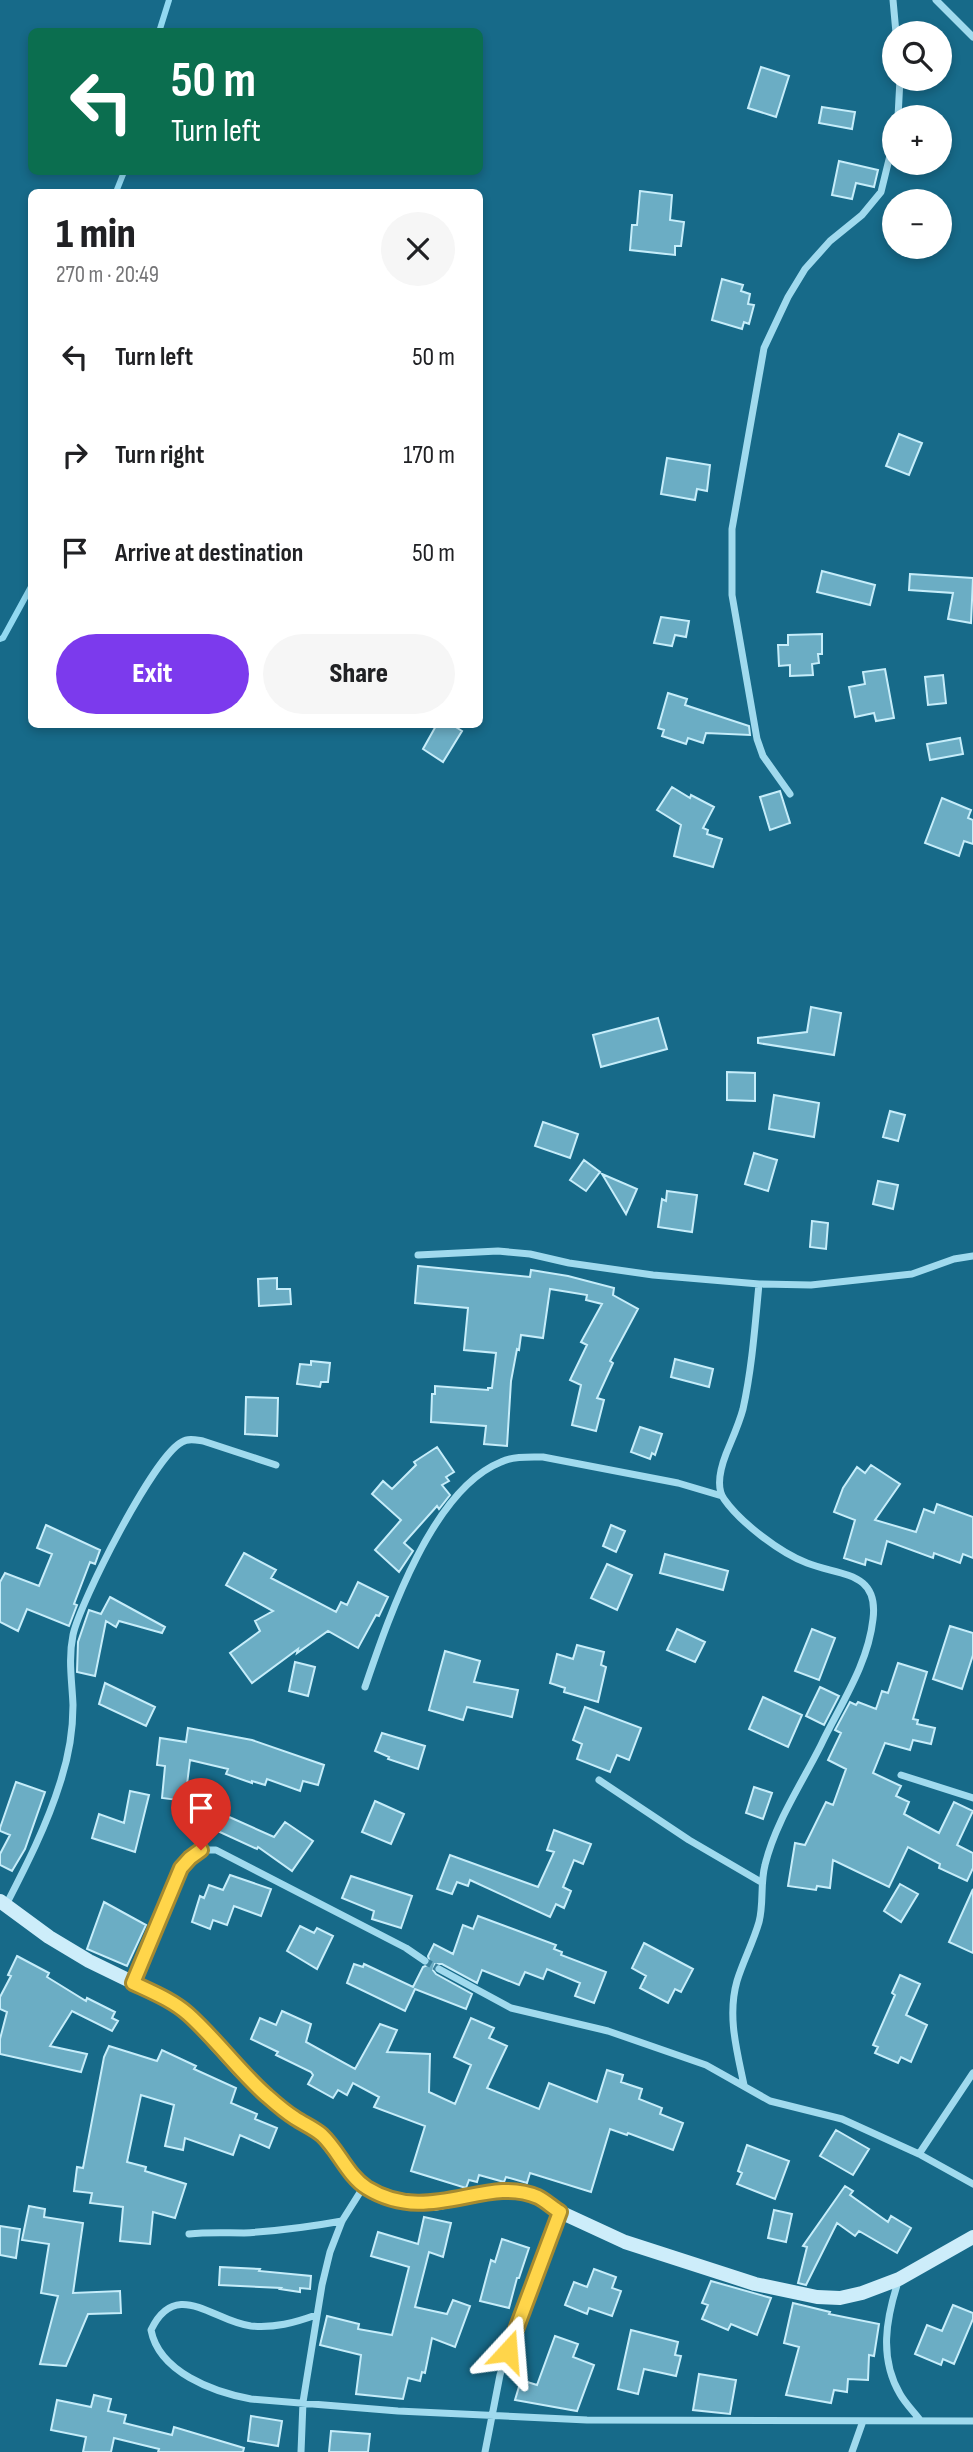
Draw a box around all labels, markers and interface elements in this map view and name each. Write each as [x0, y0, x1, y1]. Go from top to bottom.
map controls [882, 21, 952, 259]
button: search [882, 21, 952, 91]
text: 50 m [171, 52, 256, 111]
icon: left [56, 56, 147, 147]
button: + [882, 105, 952, 175]
text: Turn left [171, 112, 261, 151]
button: − [882, 189, 952, 259]
text: 1 min [56, 209, 136, 260]
button: close [381, 212, 455, 286]
text: 270 m · 20:49 [56, 261, 159, 289]
icon: left [56, 338, 94, 376]
text: Turn left [115, 342, 193, 373]
text: 50 m [412, 342, 455, 373]
icon: right [56, 436, 94, 474]
text: Turn right [115, 440, 204, 471]
text: 170 m [403, 440, 455, 471]
icon: arrive [56, 534, 94, 572]
text: Arrive at destination [115, 538, 303, 569]
text: 50 m [412, 538, 455, 569]
button: Exit [56, 634, 249, 714]
button: Share [263, 634, 455, 714]
pin [171, 1778, 231, 1850]
icon: arrive [182, 1789, 220, 1827]
position arrow [471, 2314, 545, 2388]

